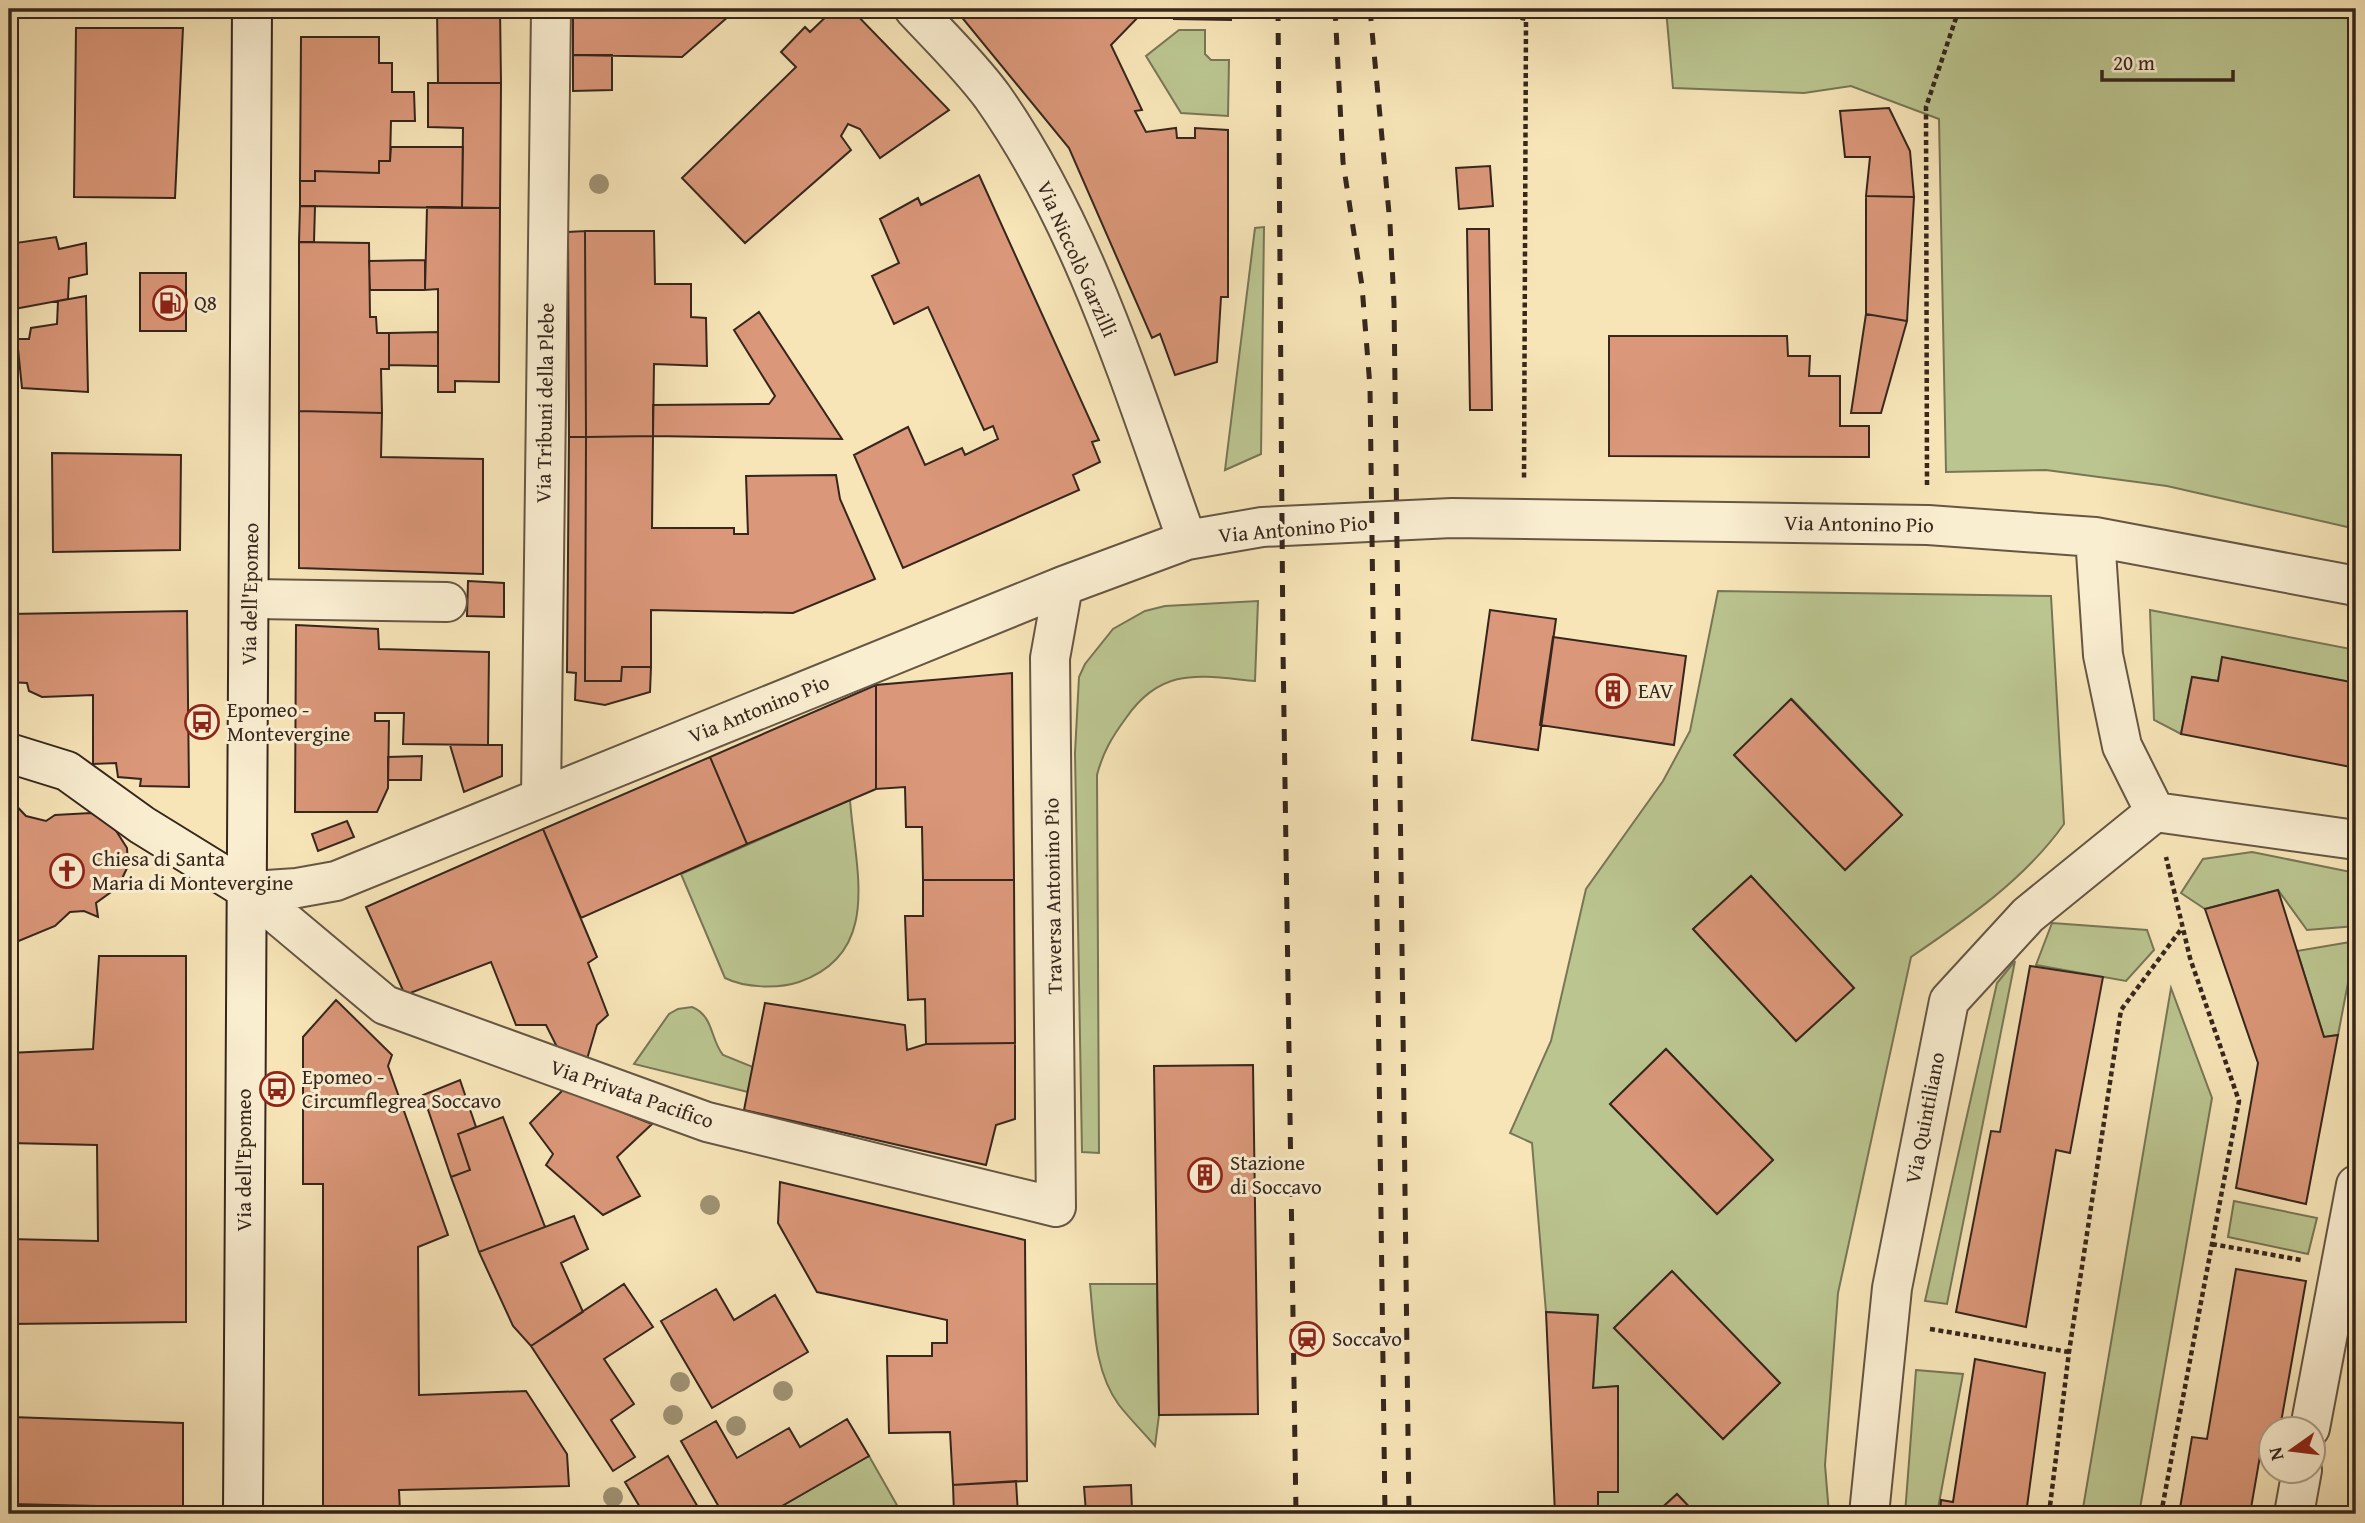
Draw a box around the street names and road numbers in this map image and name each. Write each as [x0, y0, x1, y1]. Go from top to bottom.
street label: Via Niccolò Garzilli [1029, 176, 1126, 342]
street label: Via Tribuni della Plebe [527, 302, 562, 503]
street label: Via Antonino Pio [1217, 507, 1369, 550]
street label: Via Antonino Pio [1784, 507, 1934, 540]
street label: Via dell'Epomeo [233, 522, 266, 666]
street label: Via Antonino Pio [684, 666, 834, 751]
street label: Traversa Antonino Pio [1035, 797, 1070, 995]
street label: Via Quintiliano [1897, 1049, 1952, 1186]
street label: Via Privata Pacifico [546, 1051, 718, 1136]
street label: Via dell'Epomeo [228, 1089, 259, 1231]

